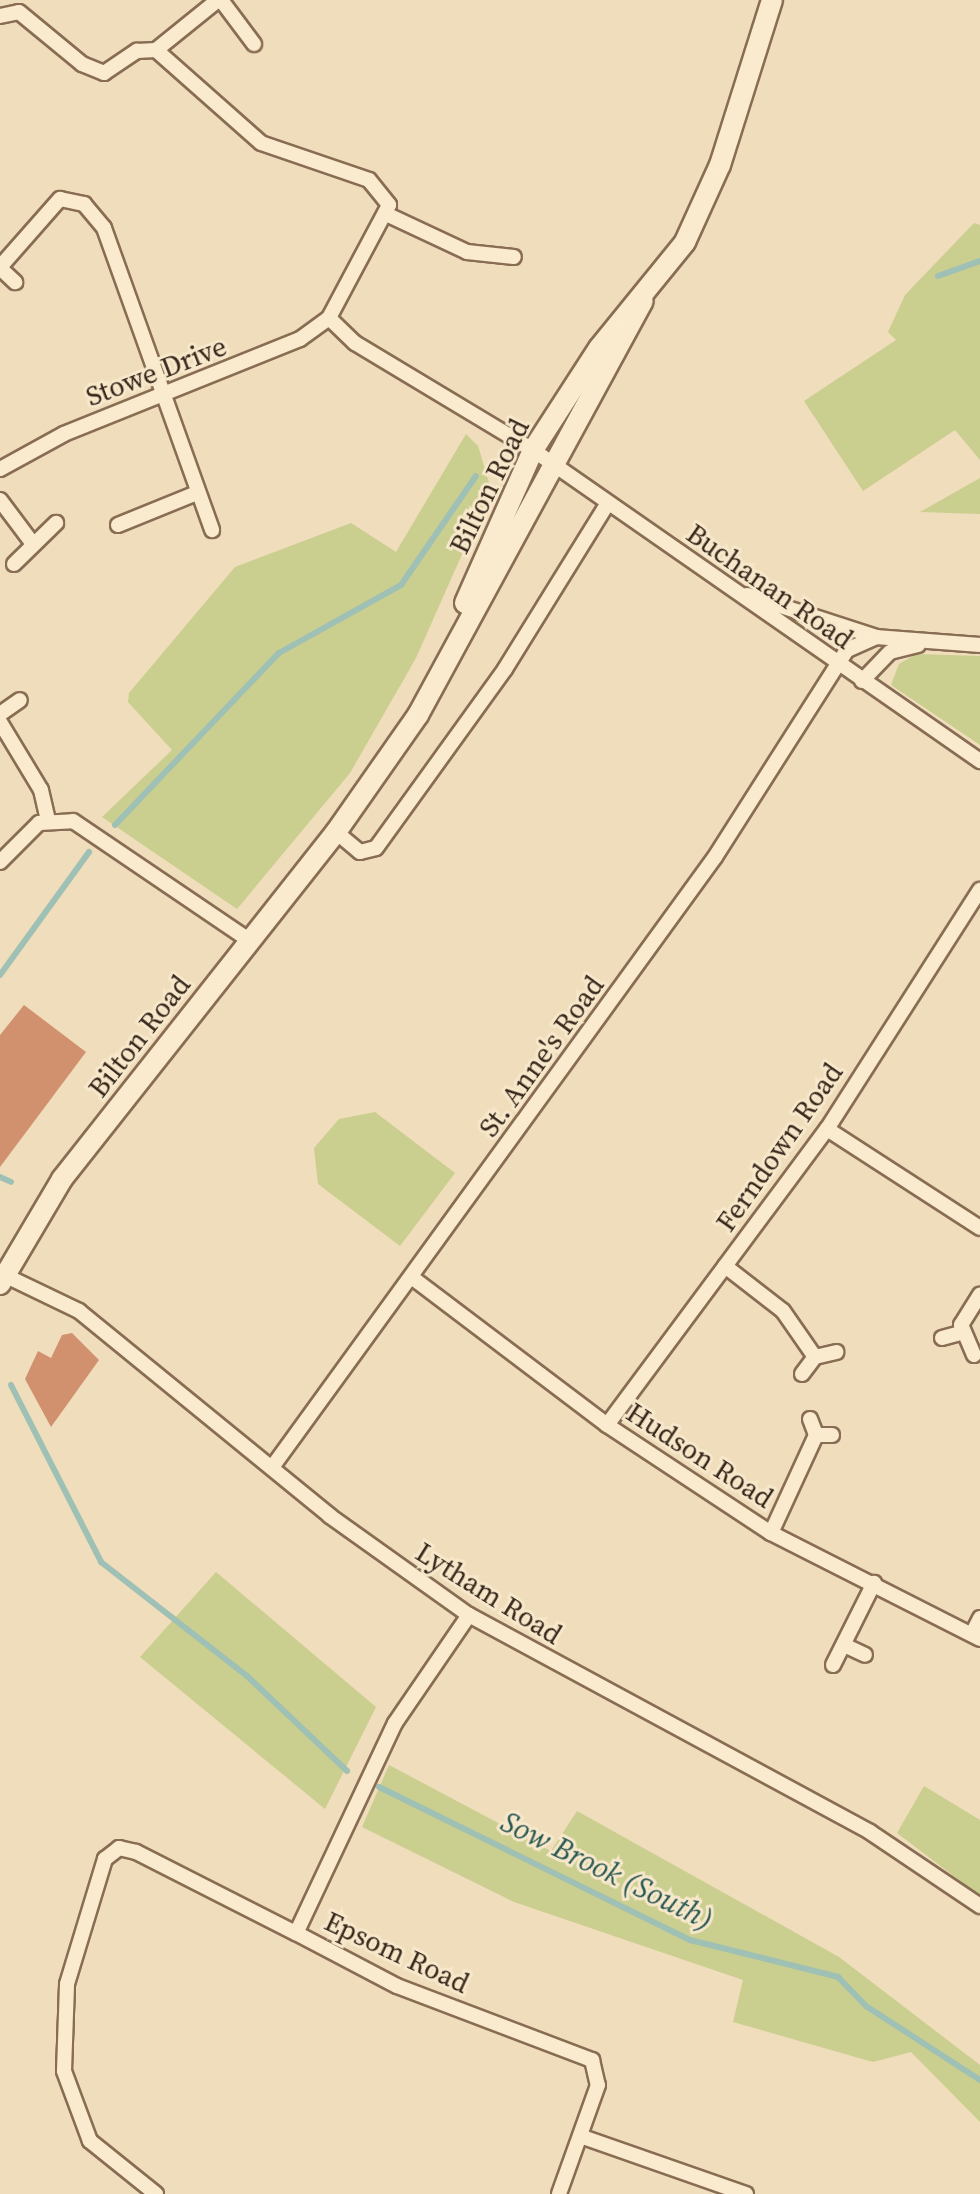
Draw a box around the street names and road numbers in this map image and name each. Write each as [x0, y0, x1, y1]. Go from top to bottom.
street label: Stowe Drive [81, 329, 231, 413]
street label: Bilton Road [442, 413, 536, 559]
street label: Buchanan Road [680, 516, 860, 656]
street label: Bilton Road [81, 968, 197, 1104]
street label: St. Anne's Road [471, 969, 611, 1143]
street label: Ferndown Road [709, 1056, 849, 1238]
street label: Hudson Road [620, 1395, 780, 1515]
street label: Lytham Road [410, 1535, 568, 1651]
street label: Epsom Road [319, 1904, 475, 2000]

